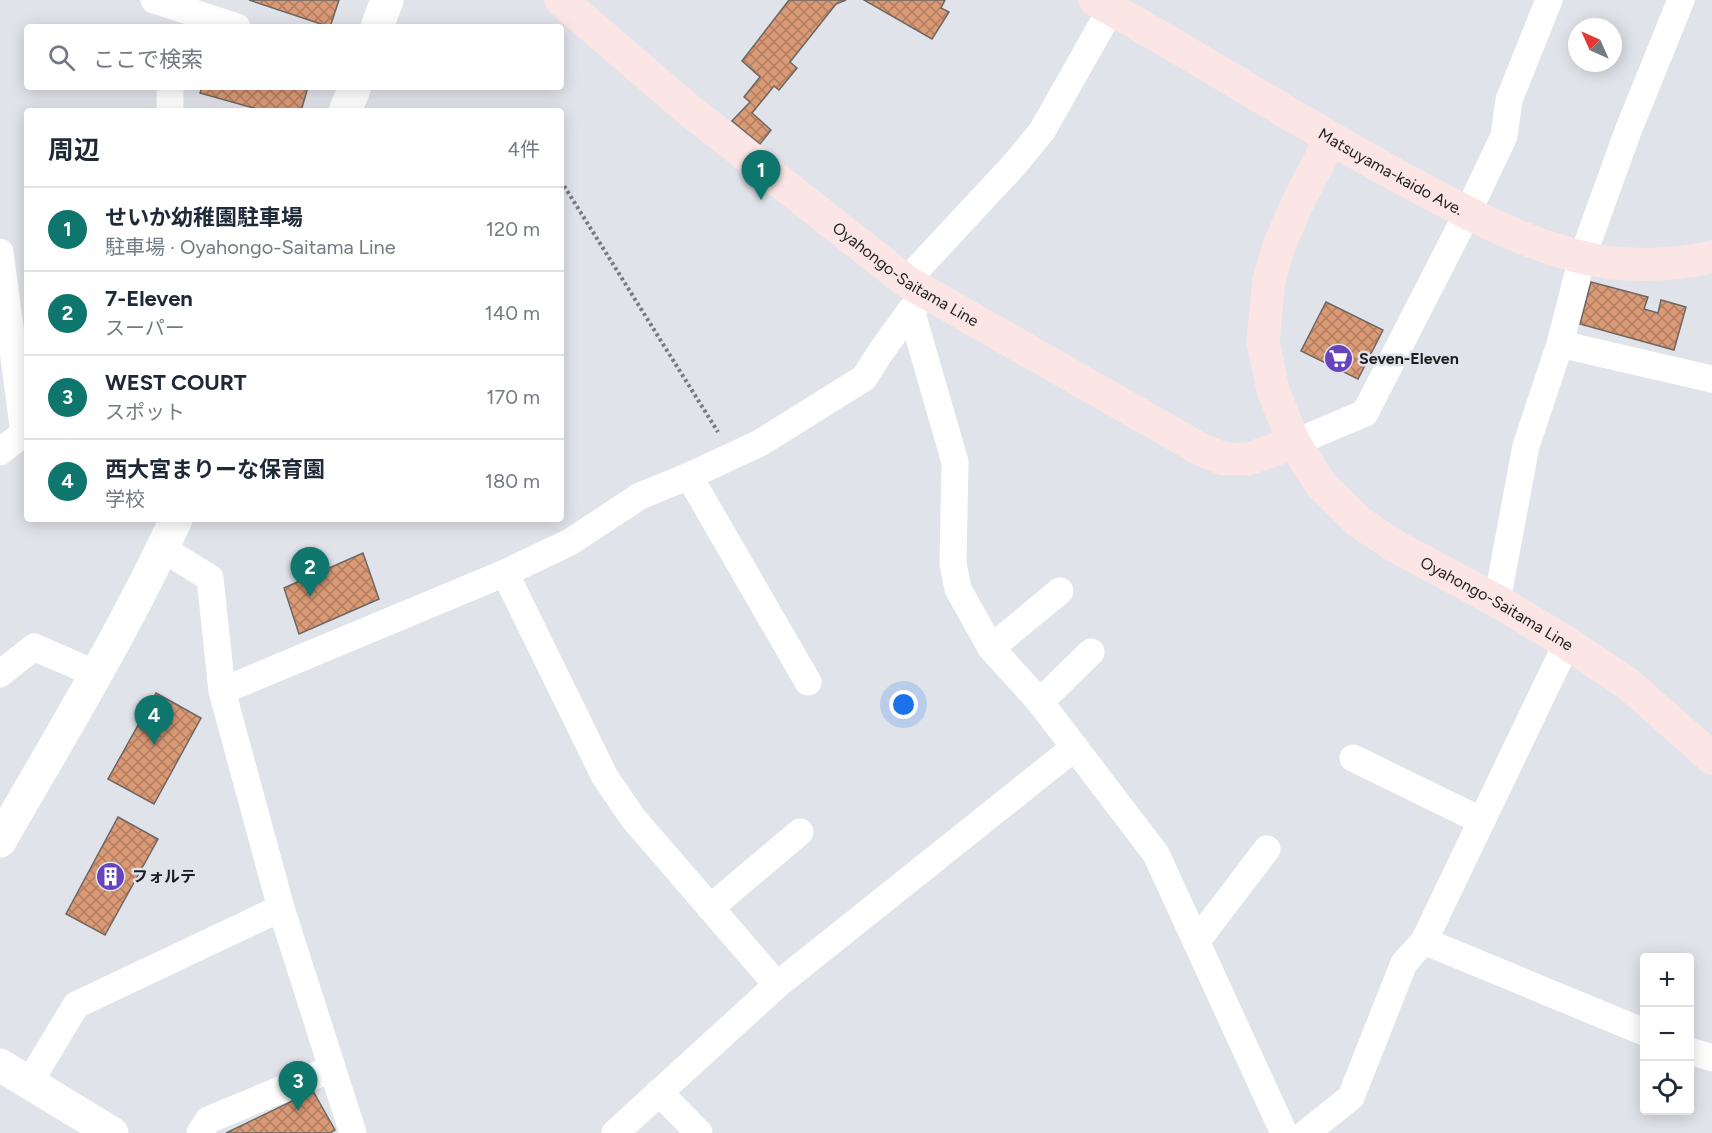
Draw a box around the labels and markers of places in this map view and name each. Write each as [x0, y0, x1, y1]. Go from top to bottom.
pin: 1 [742, 150, 780, 200]
supermarket icon: Seven-Eleven [1322, 342, 1354, 374]
place label: Seven-Eleven [1359, 349, 1459, 368]
pin: 2 [290, 548, 330, 597]
pin: 4 [134, 696, 174, 745]
building icon: フォルテ [95, 860, 127, 892]
place label: フォルテ [132, 867, 196, 886]
pin: 3 [278, 1062, 318, 1111]

